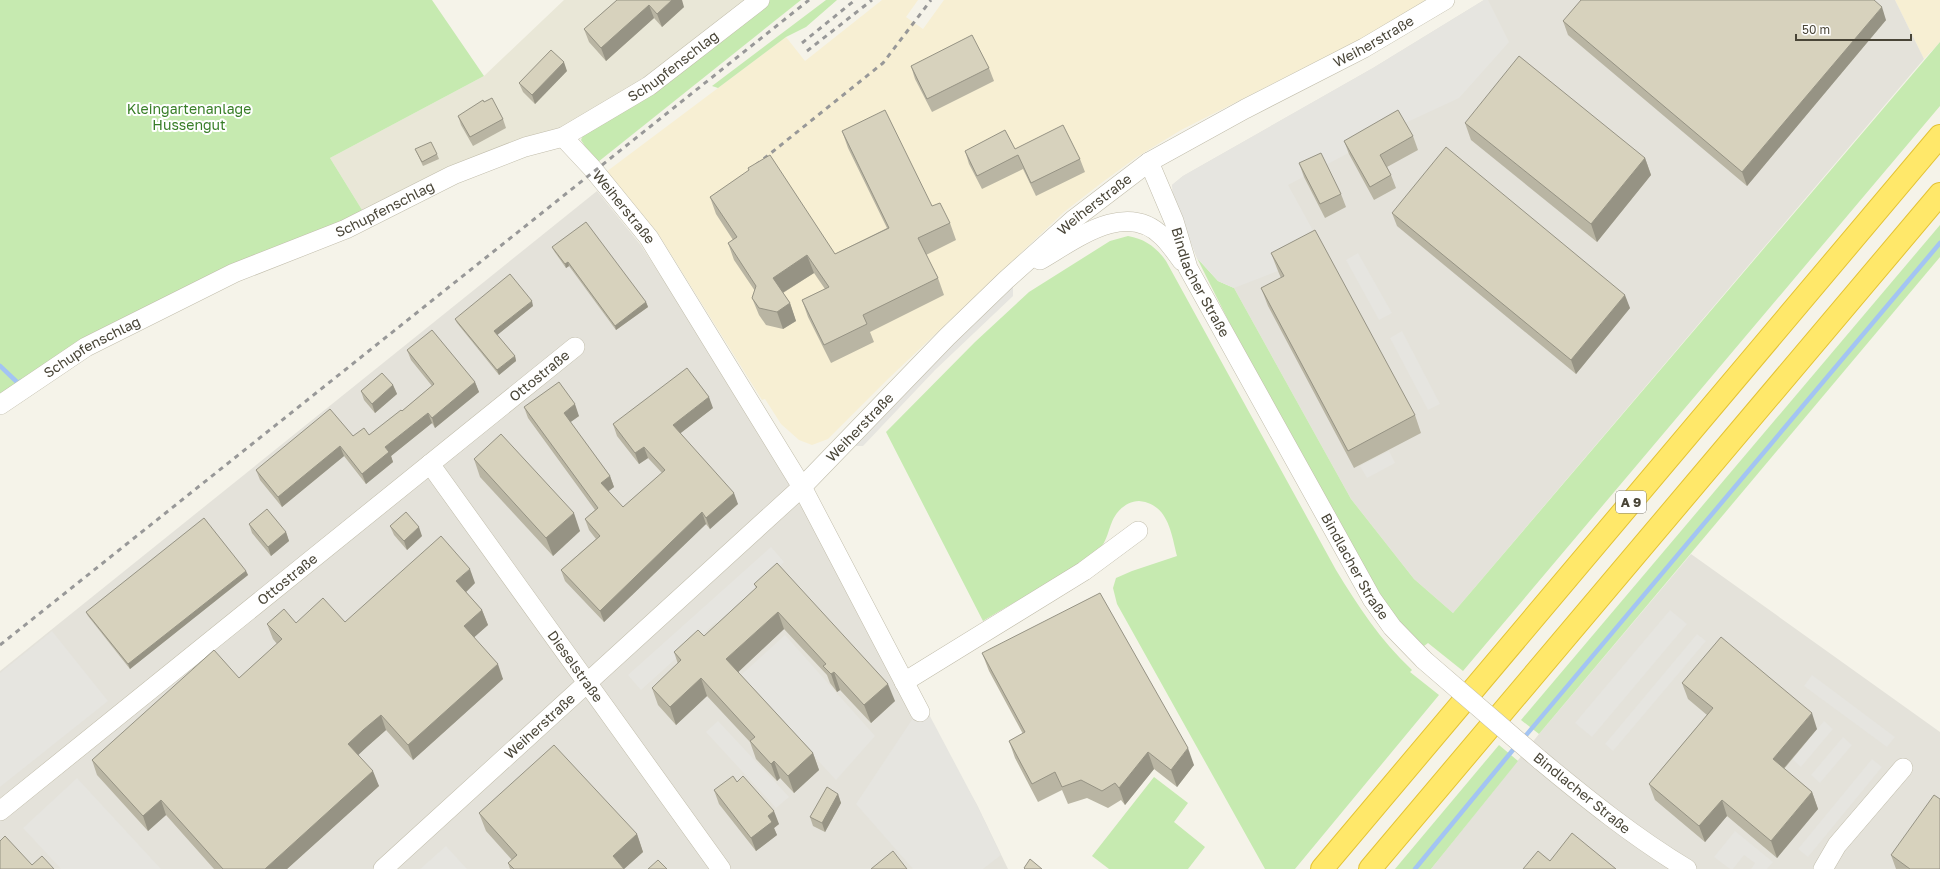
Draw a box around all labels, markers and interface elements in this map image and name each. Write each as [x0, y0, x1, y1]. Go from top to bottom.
street label: Weiherstraße [1330, 12, 1416, 70]
scale bar [1796, 16, 1911, 42]
text: 50 m [1802, 22, 1830, 37]
street label: Schupfenschlag [624, 27, 721, 105]
park label: Kleingartenanlage Hussengut [127, 100, 251, 133]
street label: Weiherstraße [589, 167, 659, 246]
street label: Weiherstraße [1053, 170, 1134, 238]
street label: Schupfenschlag [333, 177, 437, 240]
street label: Bindlacher Straße [1168, 225, 1234, 340]
street label: Schupfenschlag [40, 312, 143, 381]
street label: Ottostraße [505, 346, 572, 405]
street label: Weiherstraße [822, 389, 897, 465]
road number: A 9 [1616, 491, 1646, 513]
street label: Bindlacher Straße [1318, 510, 1393, 622]
street label: Ottostraße [253, 550, 320, 608]
street label: Dieselstraße [544, 627, 607, 705]
street label: Weiherstraße [501, 689, 578, 762]
street label: Bindlacher Straße [1530, 748, 1634, 837]

